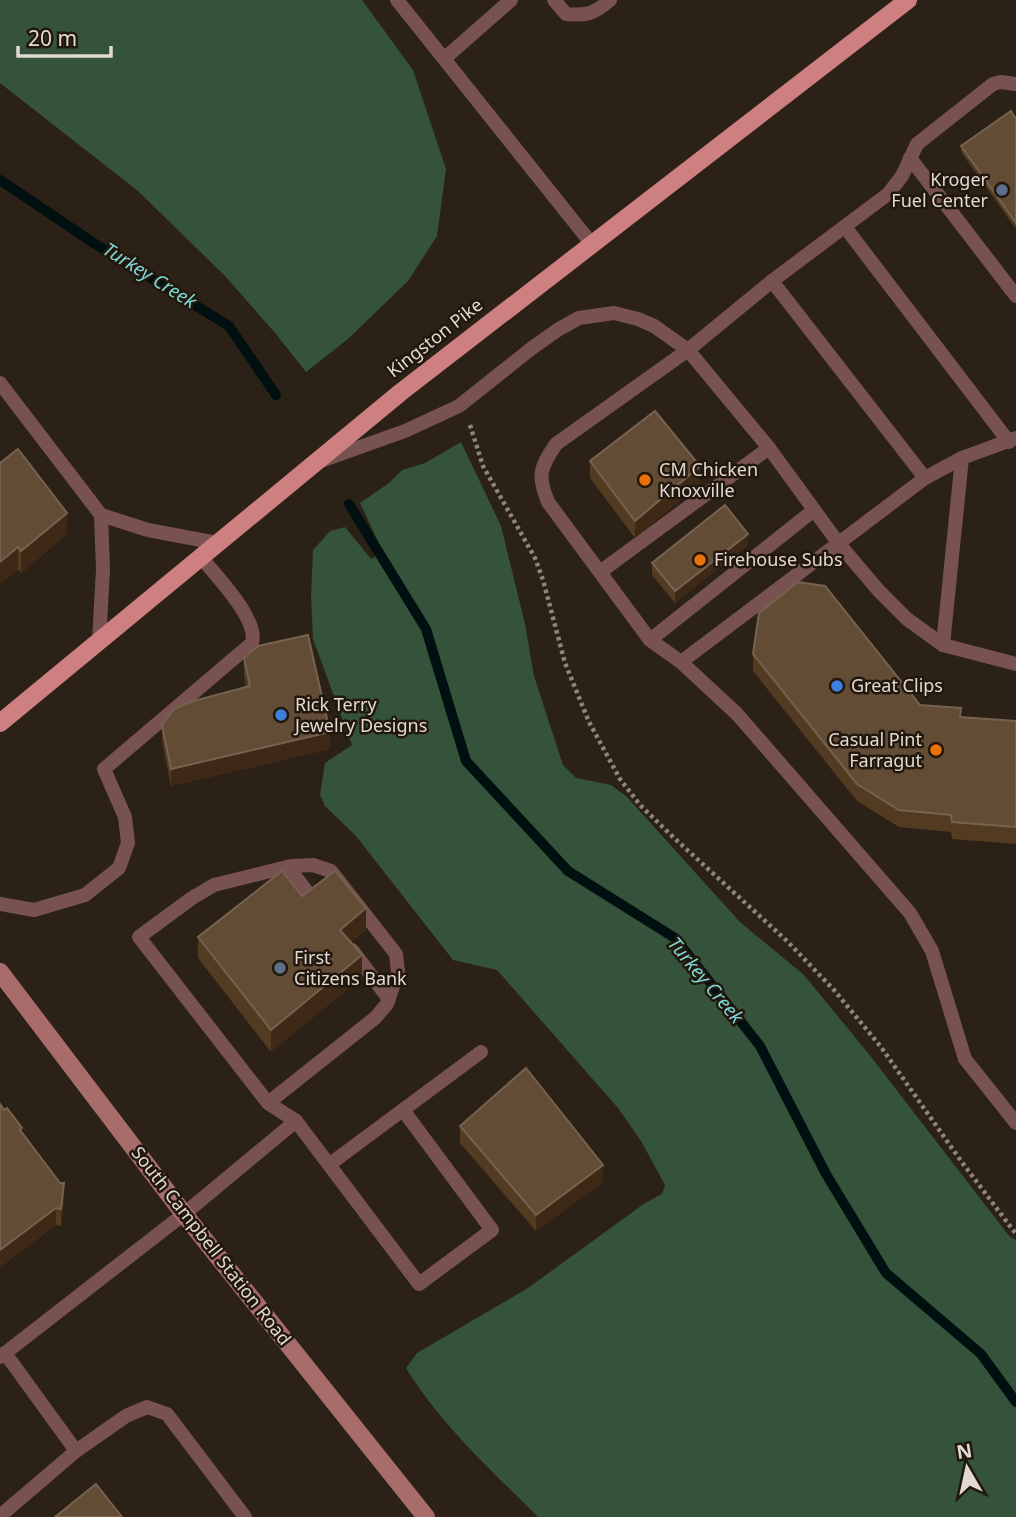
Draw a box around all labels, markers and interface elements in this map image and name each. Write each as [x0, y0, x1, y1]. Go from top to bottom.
scale bar [18, 14, 110, 58]
text: 20 m [28, 24, 77, 52]
place label: Kroger Fuel Center [891, 167, 989, 212]
marker: Kroger Fuel Center [994, 182, 1010, 198]
water label: Turkey Creek [98, 236, 202, 314]
street label: Kingston Pike [382, 292, 487, 382]
place label: CM Chicken Knoxville [659, 457, 758, 502]
marker: CM Chicken Knoxville [637, 472, 653, 488]
place label: Firehouse Subs [714, 547, 843, 571]
marker: Firehouse Subs [692, 552, 708, 568]
place label: Great Clips [851, 673, 943, 697]
marker: Great Clips [829, 678, 845, 694]
place label: Rick Terry Jewelry Designs [293, 692, 427, 737]
marker: Rick Terry Jewelry Designs [273, 707, 289, 723]
place label: Casual Pint Farragut [828, 727, 922, 772]
marker: Casual Pint Farragut [928, 742, 944, 758]
water label: Turkey Creek [662, 931, 750, 1029]
place label: First Citizens Bank [294, 945, 407, 990]
marker: First Citizens Bank [272, 960, 288, 976]
street label: South Campbell Station Road [126, 1141, 297, 1350]
north arrow [932, 1433, 1002, 1503]
text: N [955, 1437, 974, 1465]

